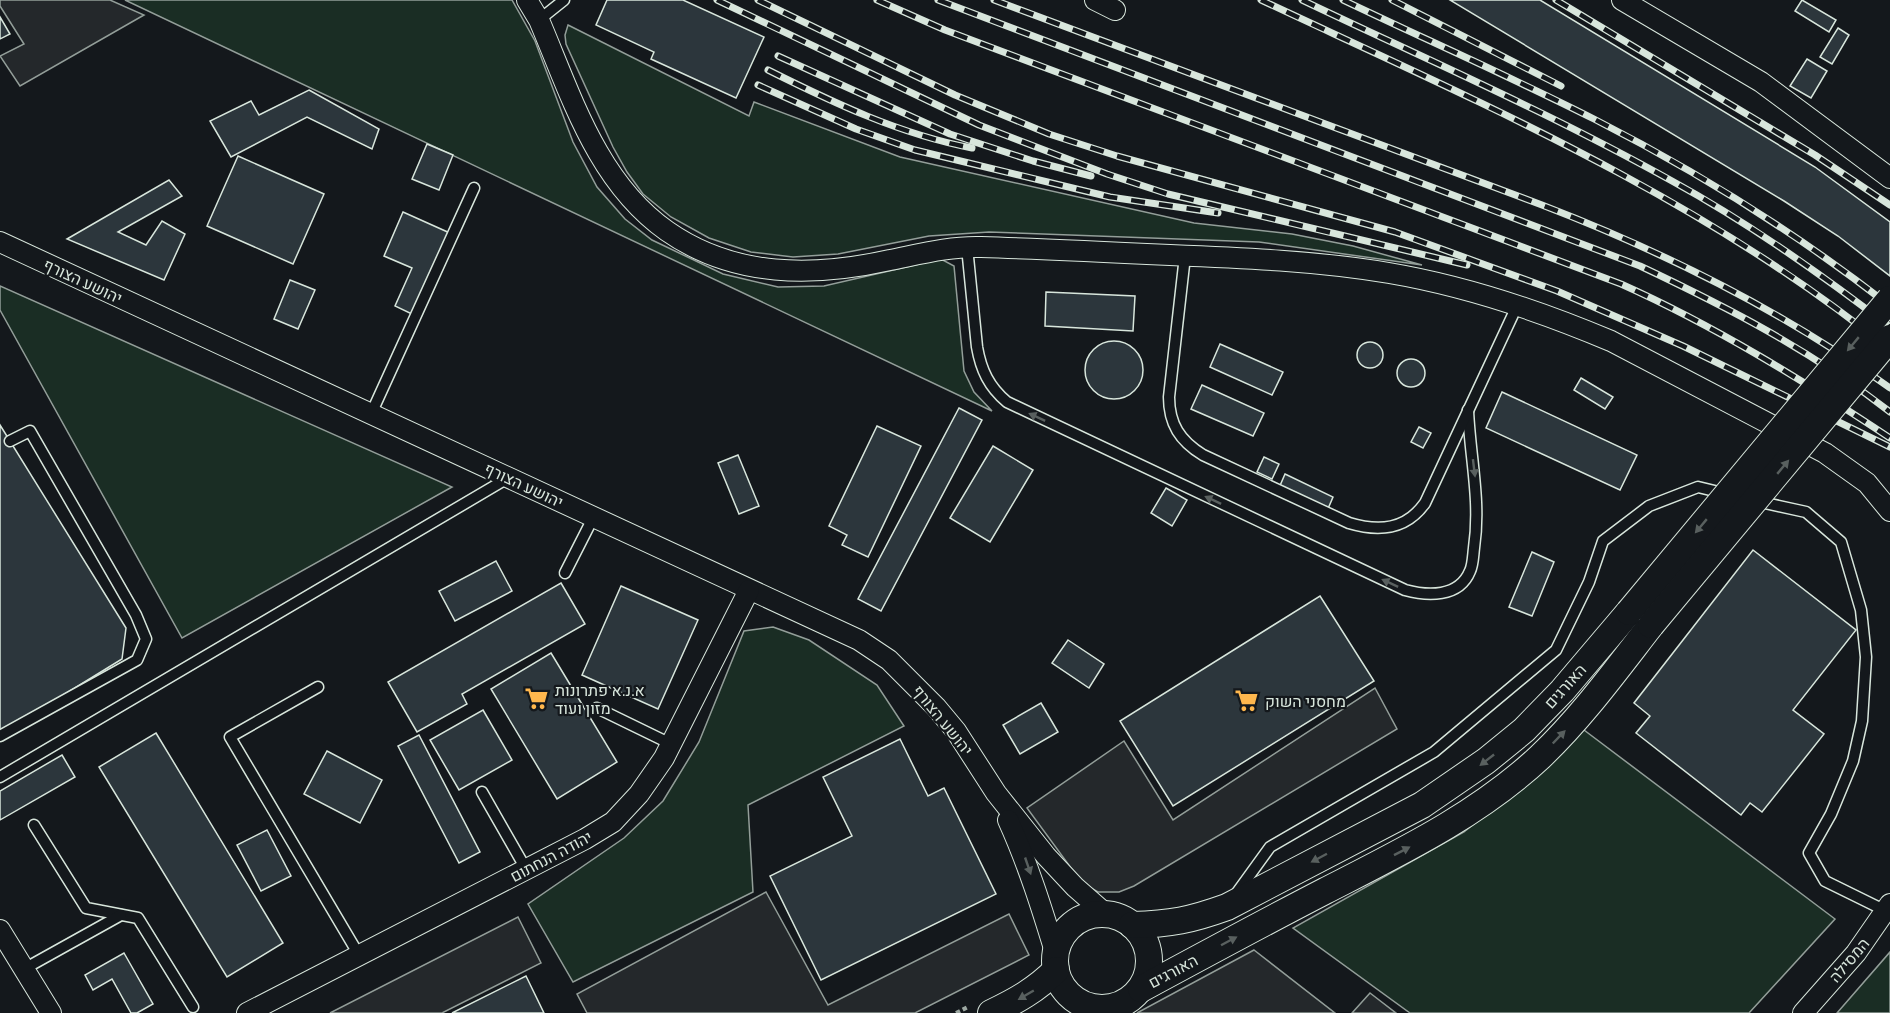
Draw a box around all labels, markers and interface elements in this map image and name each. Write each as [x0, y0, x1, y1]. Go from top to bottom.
street label: יהושע הצורף [40, 252, 126, 310]
one-way arrow [1846, 336, 1859, 352]
one-way arrow [1029, 412, 1046, 421]
street label: יהושע הצורף [481, 456, 567, 514]
one-way arrow [1470, 458, 1479, 477]
one-way arrow [1776, 459, 1789, 475]
one-way arrow [1205, 496, 1222, 505]
one-way arrow [1695, 518, 1708, 533]
one-way arrow [1381, 579, 1398, 588]
street label: האורגים [1538, 658, 1592, 714]
place label: א.נ.א פתרונות מזון ועוד [555, 678, 645, 720]
street label: יהושע הצורף [907, 680, 979, 760]
supermarket icon: א.נ.א פתרונות מזון ועוד [524, 686, 550, 712]
supermarket icon: מחסני השוק [1234, 688, 1260, 714]
place label: מחסני השוק [1265, 689, 1346, 713]
one-way arrow [1552, 731, 1566, 745]
one-way arrow [1479, 753, 1495, 766]
street label: יהודה הנחתום [506, 824, 596, 888]
one-way arrow [1394, 846, 1411, 856]
one-way arrow [1311, 853, 1328, 863]
one-way arrow [1023, 857, 1033, 875]
street label: המסילה [1823, 932, 1875, 988]
one-way arrow [1221, 936, 1238, 946]
street label: האורגים [1144, 948, 1202, 994]
one-way arrow [1017, 990, 1034, 1000]

